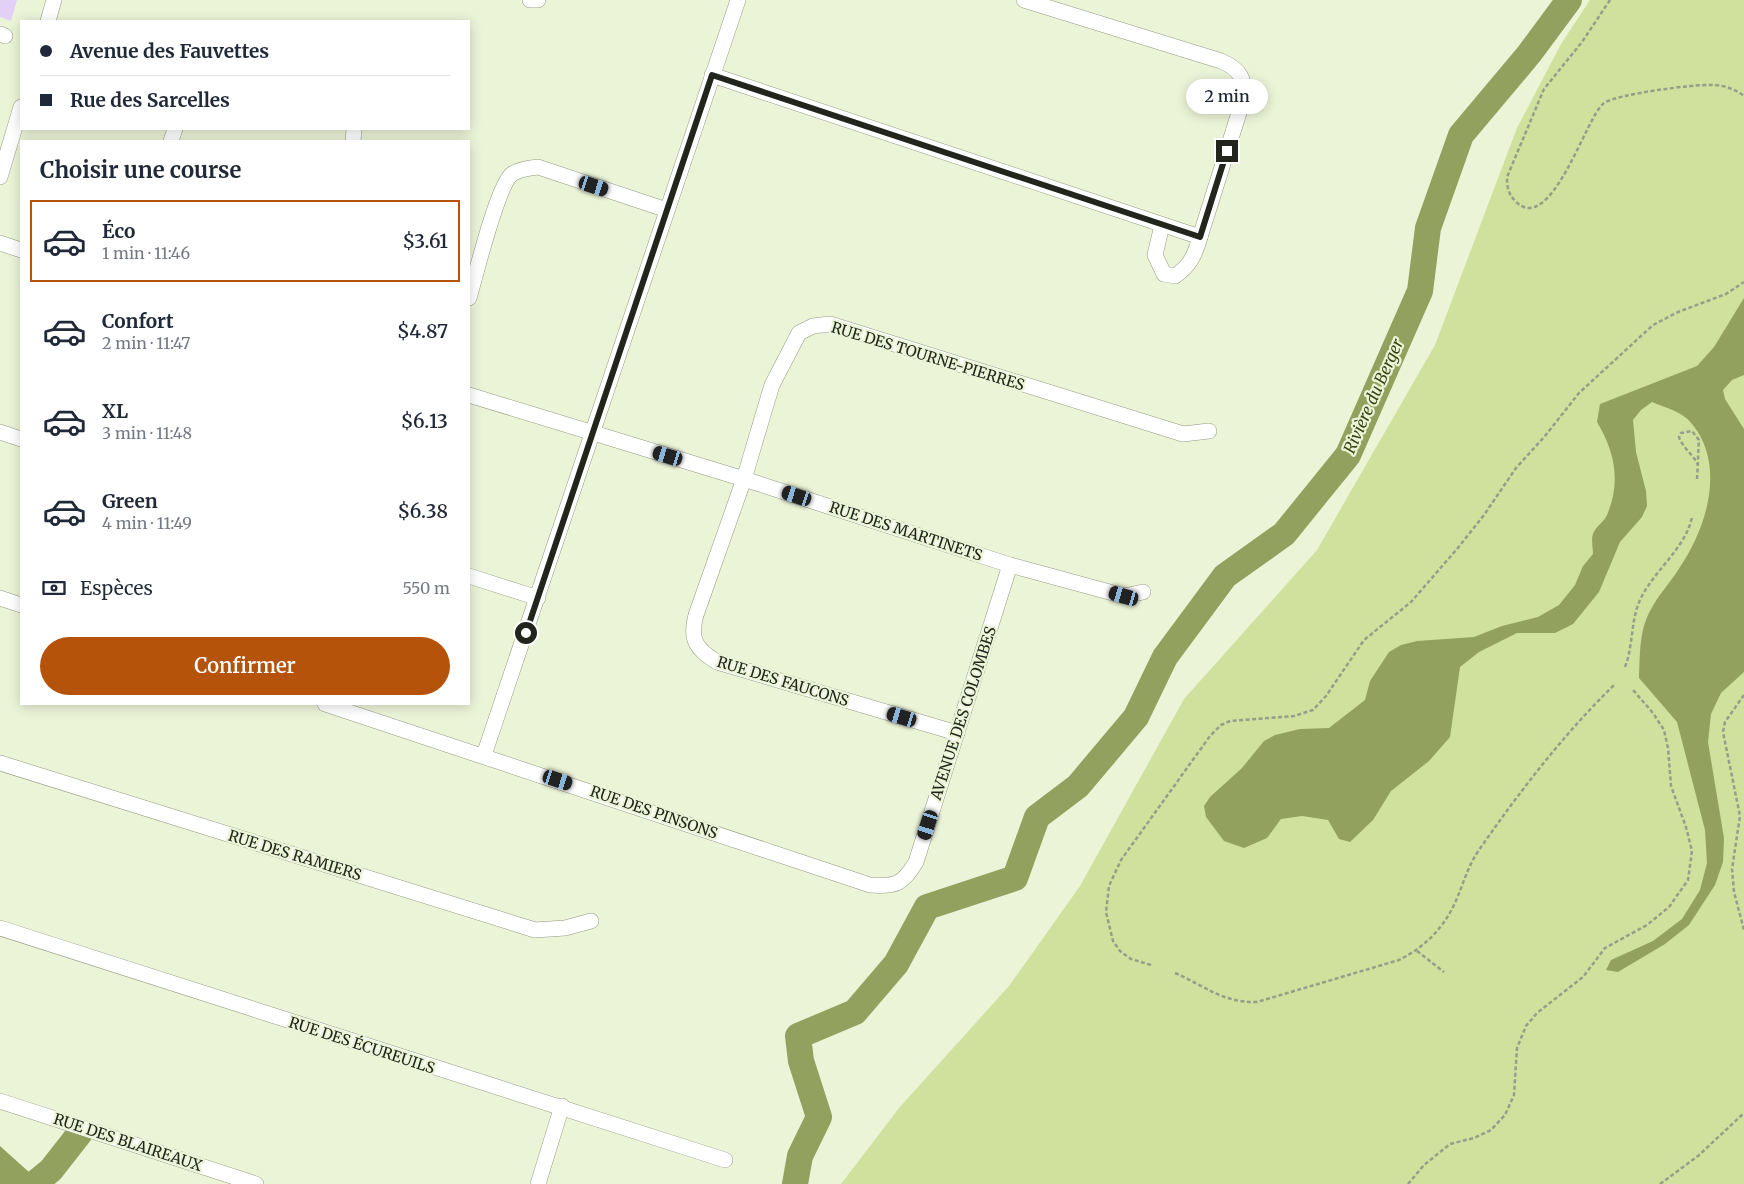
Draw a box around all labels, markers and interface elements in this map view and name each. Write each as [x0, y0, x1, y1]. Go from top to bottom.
text: Avenue des Fauvettes [70, 39, 269, 63]
callout: 2 min [1186, 78, 1268, 114]
text: 2 min [1204, 86, 1250, 106]
text: Rue des Sarcelles [70, 88, 230, 112]
route end [1216, 140, 1238, 162]
text: Choisir une course [40, 156, 241, 184]
car [577, 174, 610, 198]
icon: car [42, 219, 87, 264]
text: Éco [102, 219, 135, 243]
text: $3.61 [402, 229, 448, 253]
text: 1 min · 11:46 [102, 243, 190, 263]
icon: car [42, 309, 87, 354]
text: Confort [102, 309, 174, 333]
street label: RUE DES TOURNE-PIERRES [829, 318, 1027, 395]
text: $4.87 [397, 319, 448, 343]
text: 2 min · 11:47 [102, 333, 191, 353]
water label: Rivière du Berger [1339, 335, 1407, 456]
icon: car [42, 399, 87, 444]
text: XL [102, 399, 128, 423]
text: $6.13 [401, 409, 448, 433]
text: 3 min · 11:48 [102, 423, 192, 443]
car [651, 444, 684, 468]
car [780, 484, 813, 508]
icon: car [42, 489, 87, 534]
text: Green [102, 489, 158, 513]
street label: RUE DES MARTINETS [827, 497, 985, 565]
text: $6.38 [398, 499, 448, 523]
text: 4 min · 11:49 [102, 513, 192, 533]
icon: cash [40, 574, 68, 602]
text: Espèces [80, 576, 153, 600]
text: 550 m [402, 578, 450, 598]
car [1107, 585, 1140, 607]
route start [515, 622, 537, 644]
street label: AVENUE DES COLOMBES [926, 624, 1000, 803]
button: Confirmer [40, 637, 450, 695]
street label: RUE DES FAUCONS [715, 652, 851, 710]
car [885, 705, 918, 729]
car [541, 768, 574, 792]
street label: RUE DES PINSONS [588, 781, 720, 843]
car [916, 808, 939, 842]
street label: RUE DES RAMIERS [226, 826, 364, 884]
street label: RUE DES ÉCUREUILS [287, 1011, 438, 1078]
street label: RUE DES BLAIREAUX [51, 1109, 205, 1175]

